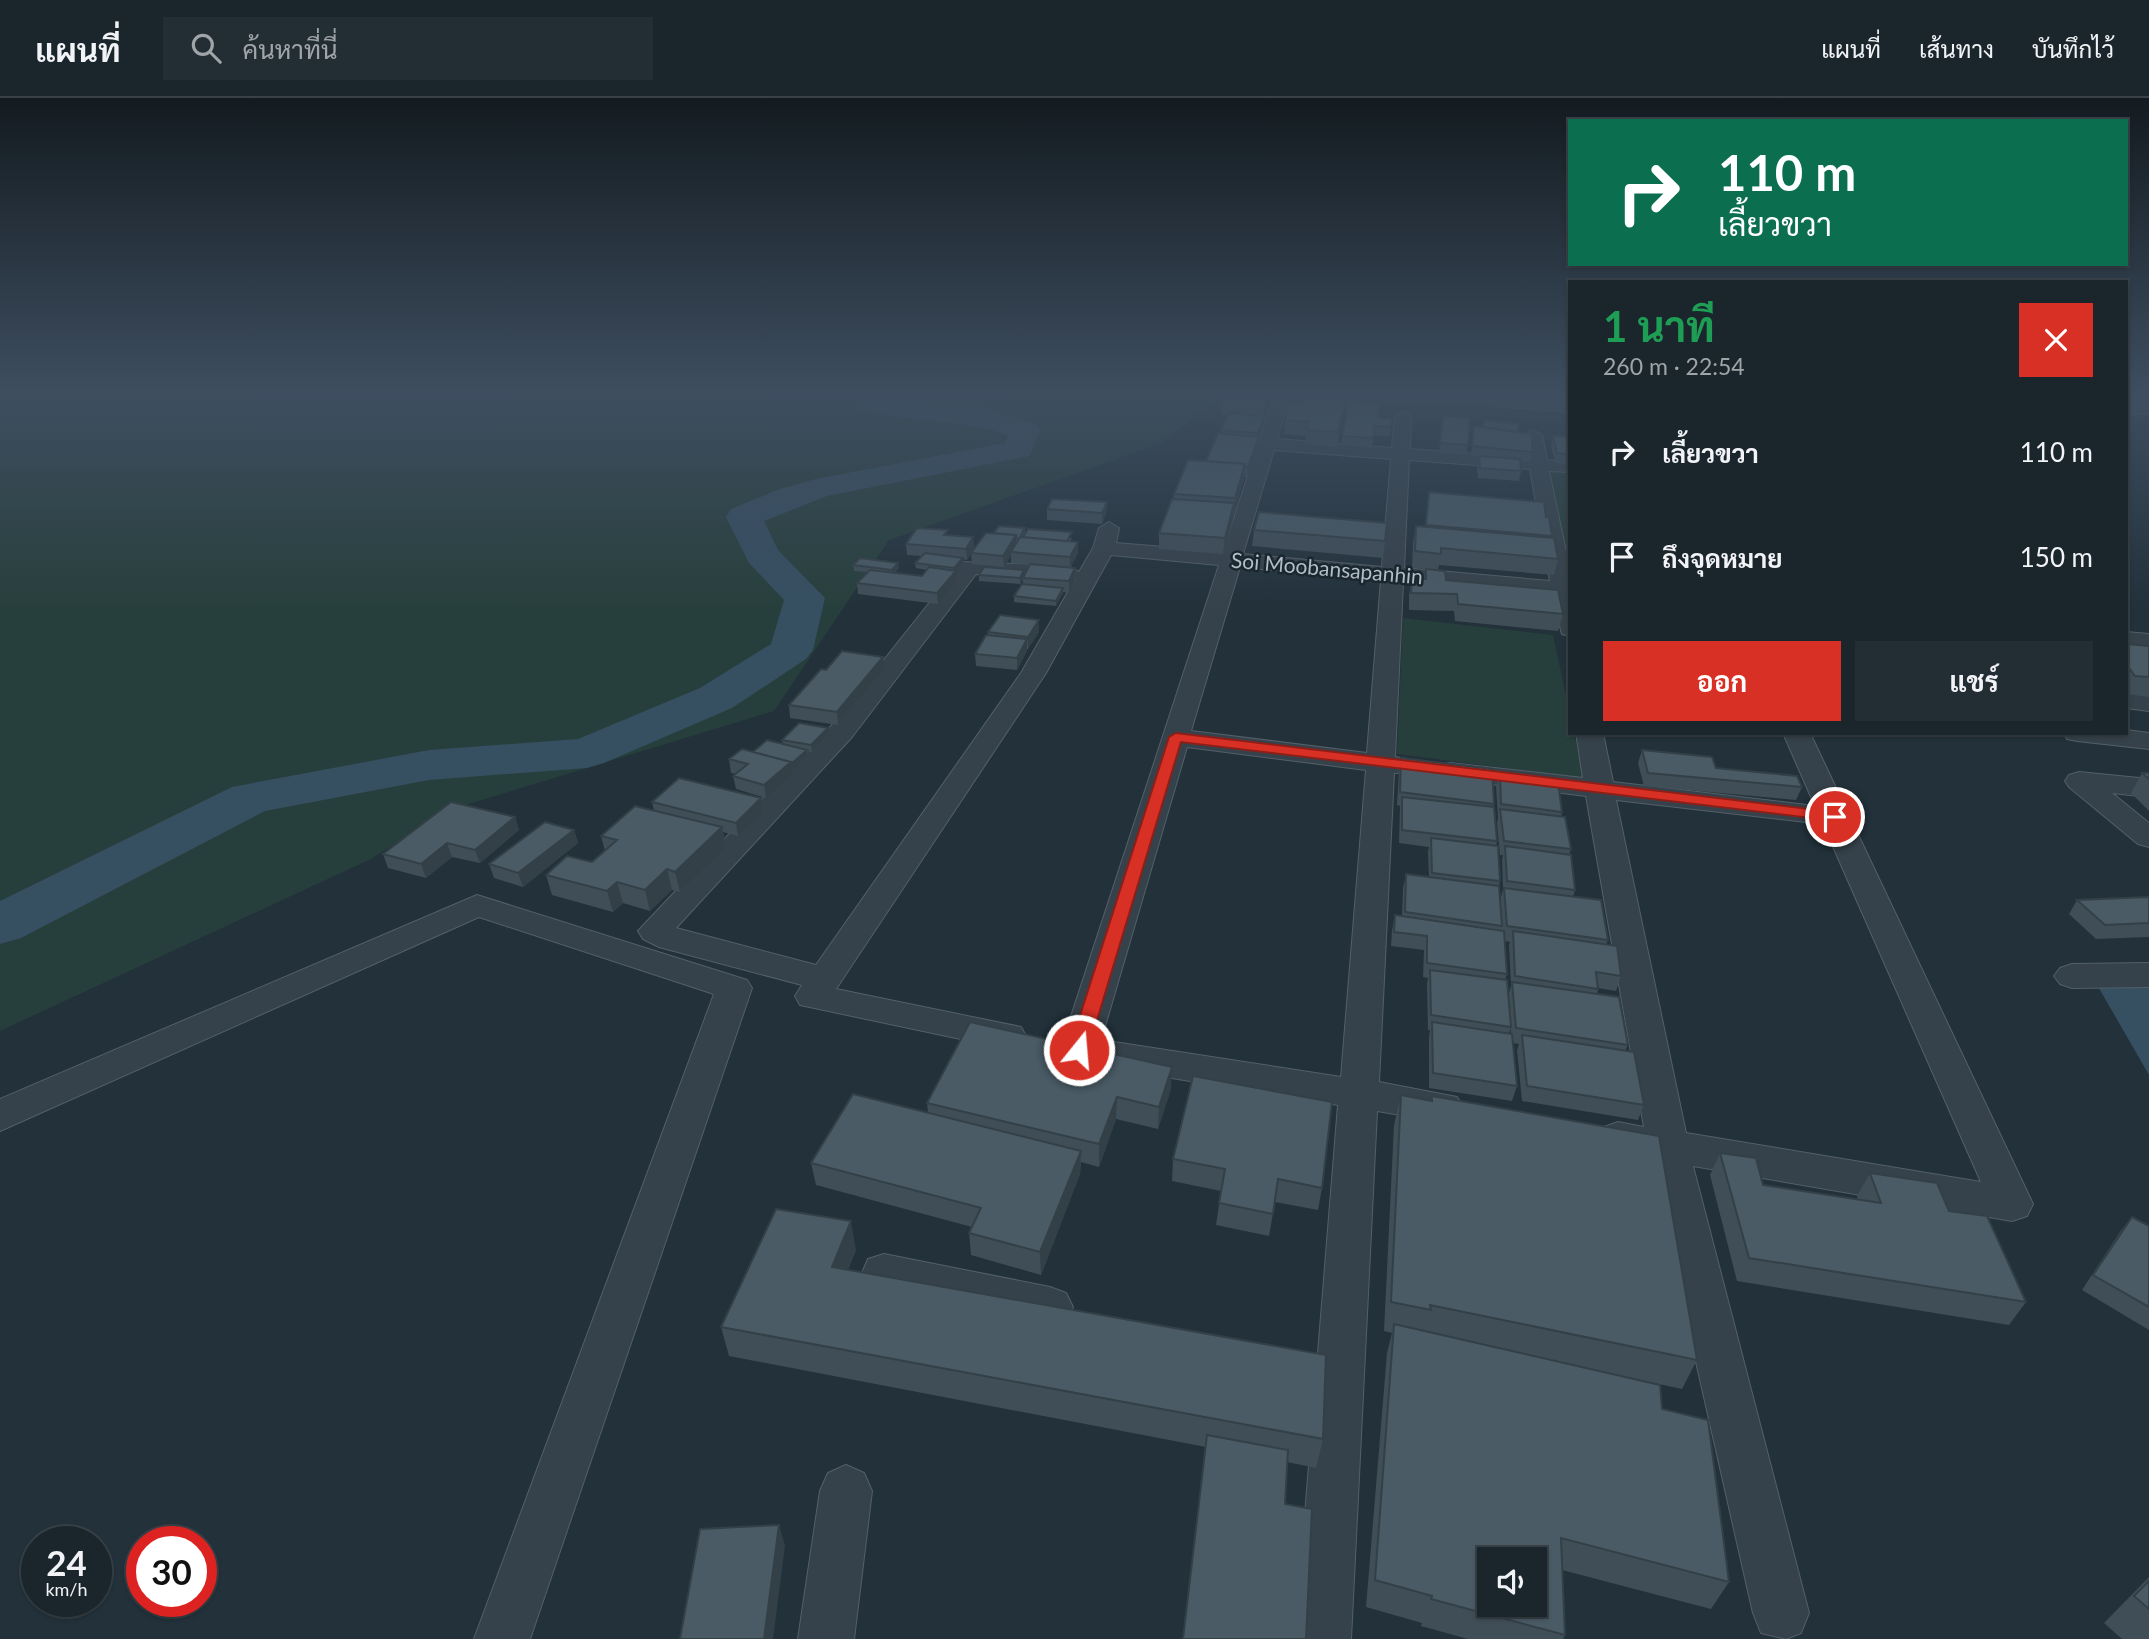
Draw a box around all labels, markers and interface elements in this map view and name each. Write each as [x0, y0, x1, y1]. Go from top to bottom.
search box [163, 17, 653, 80]
text: แผนที่ [35, 29, 121, 69]
icon: search [187, 29, 225, 67]
text: ค้นหาที่นี่ [243, 33, 338, 65]
text: แผนที่ [1821, 34, 1881, 63]
text: เส้นทาง [1919, 34, 1994, 63]
text: บันทึกไว้ [2032, 34, 2114, 63]
text: 110 m [1718, 143, 1856, 201]
icon: right [1603, 147, 1694, 238]
text: เลี้ยวขวา [1718, 204, 1832, 243]
text: 1 นาที [1603, 301, 1715, 351]
button: close [2019, 303, 2093, 377]
text: 260 m · 22:54 [1603, 352, 1745, 380]
icon: right [1603, 433, 1641, 471]
text: 110 m [2020, 436, 2093, 468]
text: เลี้ยวขวา [1662, 437, 1759, 469]
icon: arrive [1603, 538, 1641, 576]
text: 150 m [2020, 541, 2093, 573]
text: ถึงจุดหมาย [1662, 542, 1783, 574]
street label: Soi Moobansapanhin [1230, 547, 1424, 588]
button: ออก [1603, 641, 1841, 721]
button: แชร์ [1855, 641, 2093, 721]
pin [1805, 787, 1865, 847]
icon: arrive [1816, 798, 1854, 836]
position arrow [1042, 1013, 1116, 1087]
speed limit sign: 30 [126, 1526, 217, 1617]
text: 24 [46, 1541, 87, 1583]
map controls [1477, 1547, 1547, 1617]
button: sound [1477, 1547, 1547, 1617]
text: km/h [45, 1578, 88, 1600]

